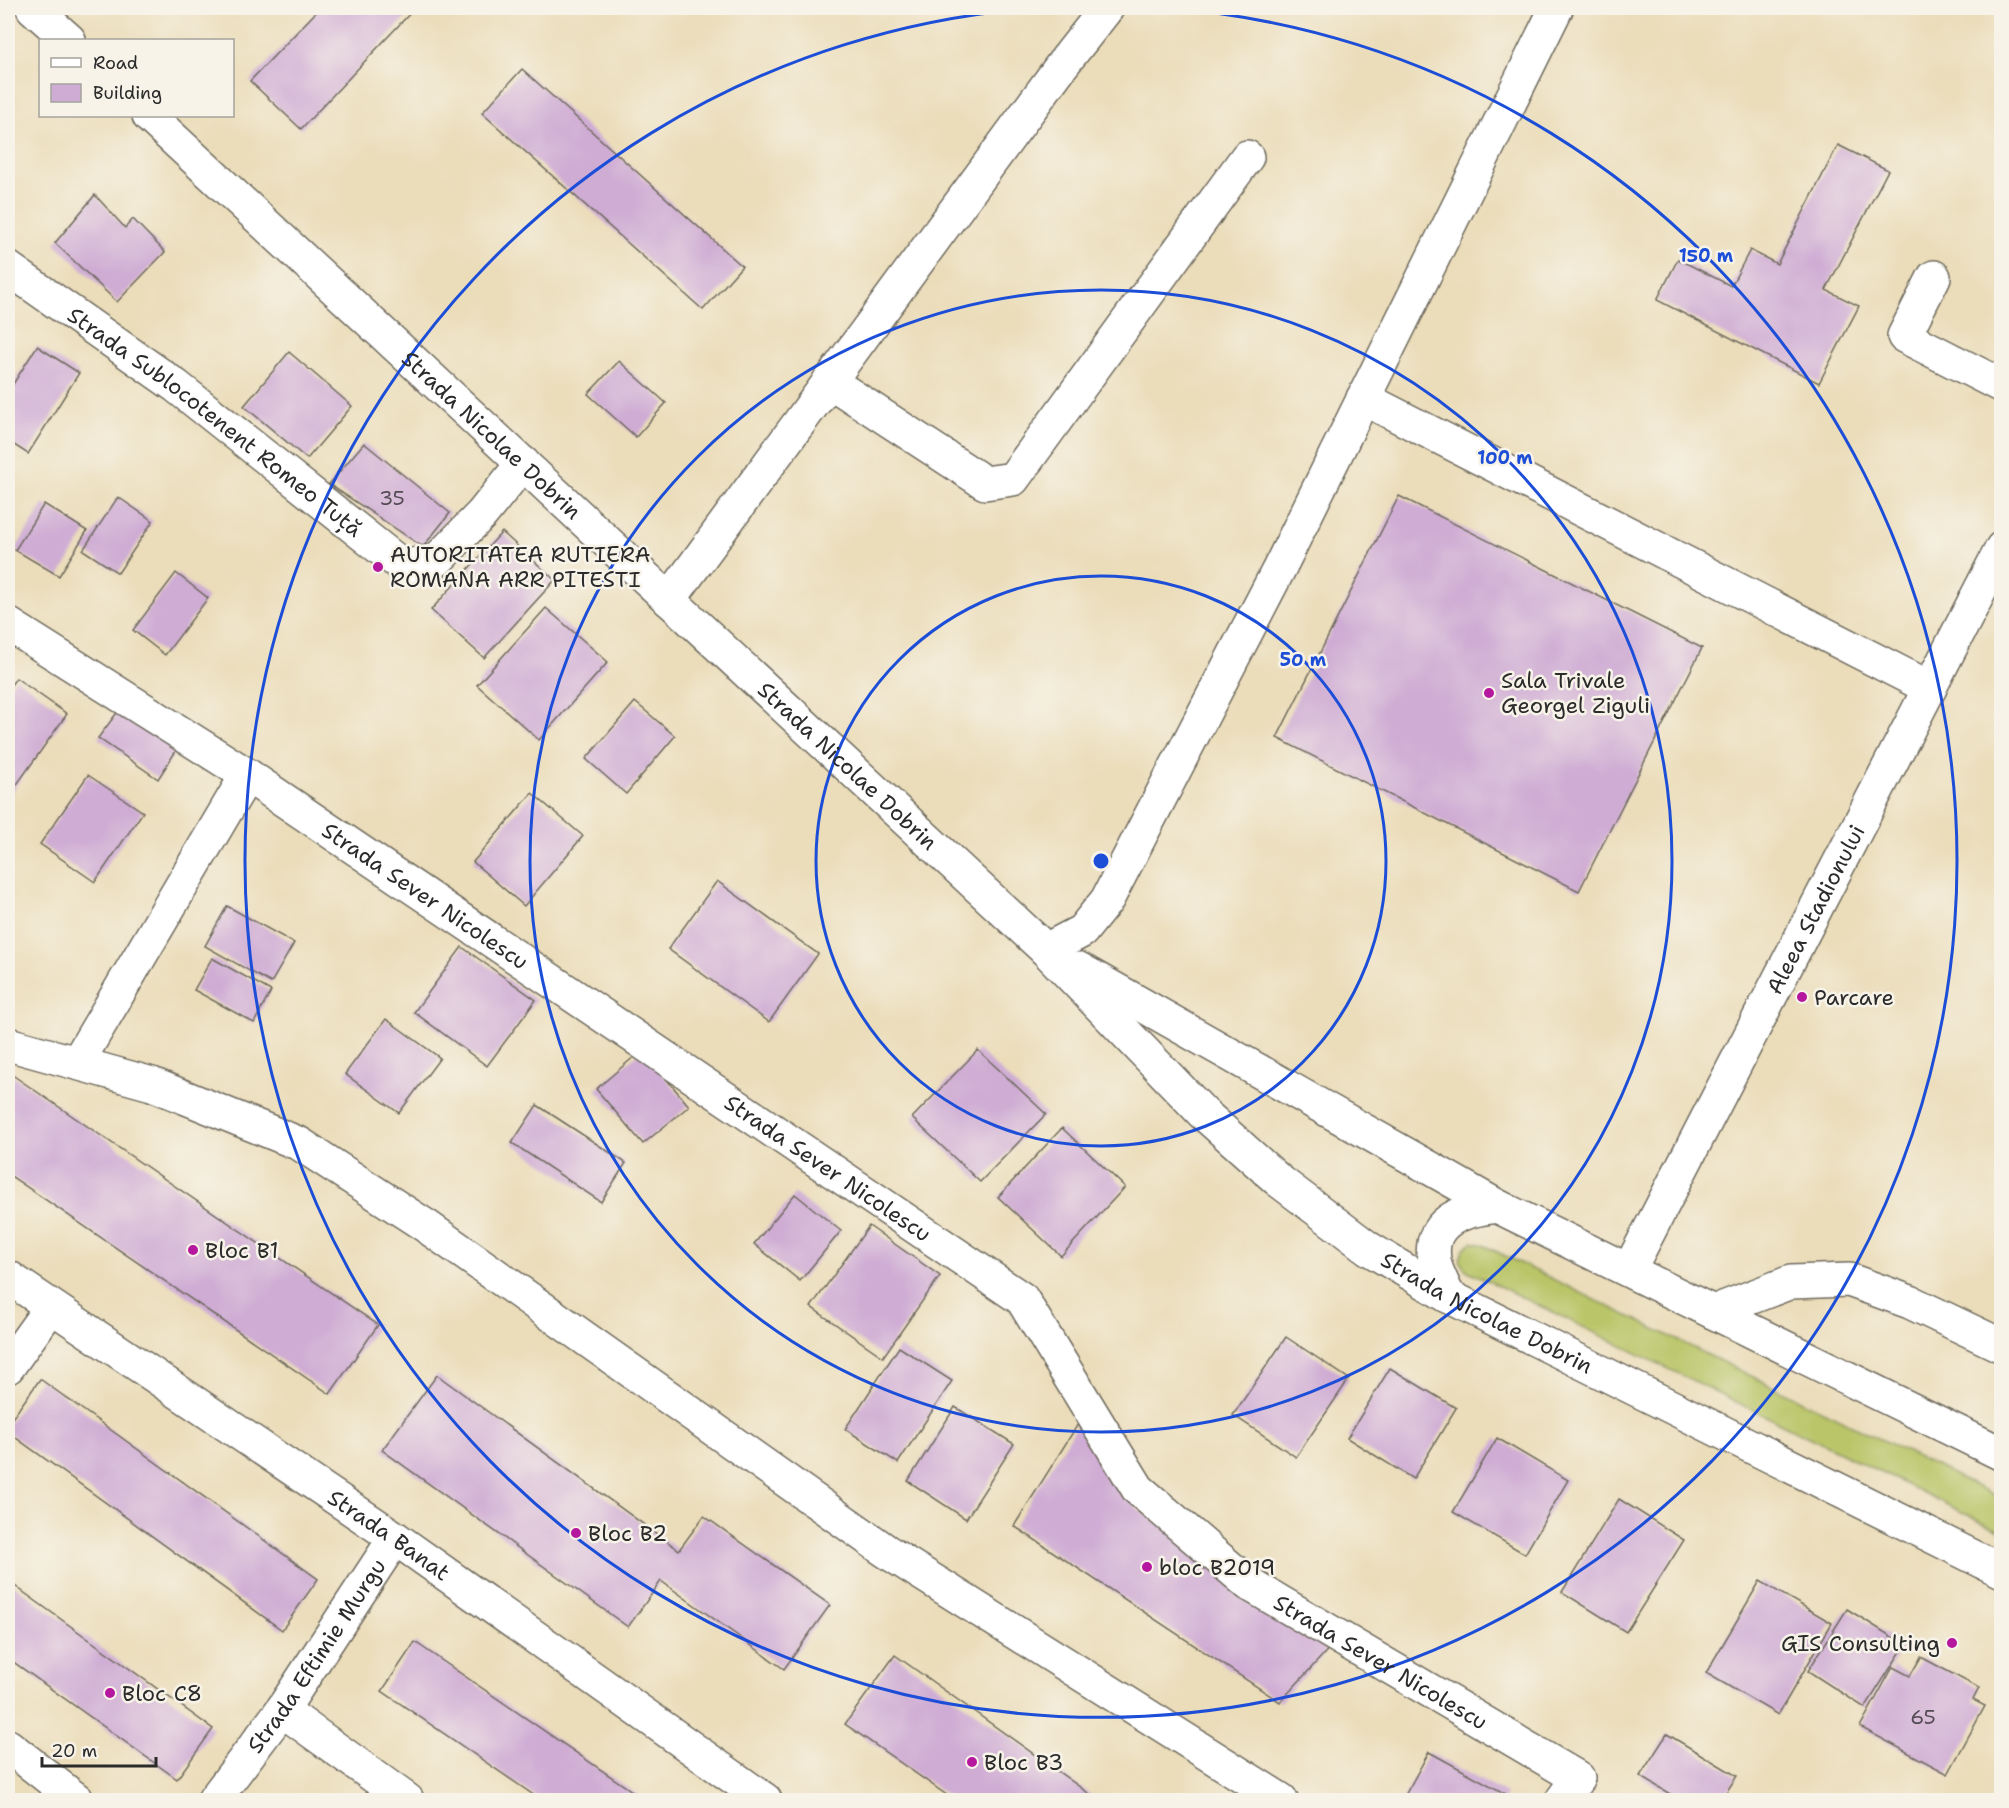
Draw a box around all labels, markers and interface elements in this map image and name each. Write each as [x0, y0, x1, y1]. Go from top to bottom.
legend [39, 39, 234, 117]
text: Road [93, 51, 138, 75]
text: Building [93, 81, 162, 105]
text: 150 m [1679, 244, 1734, 268]
street label: Strada Sublocotenent Romeo Tuță [62, 300, 369, 544]
street label: Strada Nicolae Dobrin [395, 344, 587, 526]
text: 100 m [1477, 446, 1533, 470]
house number: 35 [379, 485, 405, 511]
place label: AUTORITATEA RUTIERA ROMANA ARR PITESTI [390, 540, 651, 594]
marker: AUTORITATEA RUTIERA ROMANA ARR PITESTI [371, 560, 385, 574]
text: 50 m [1280, 648, 1327, 672]
place label: Sala Trivale Georgel Ziguli [1501, 666, 1650, 720]
street label: Strada Nicolae Dobrin [751, 675, 943, 857]
marker: Sala Trivale Georgel Ziguli [1482, 686, 1496, 700]
street label: Strada Sever Nicolescu [316, 816, 534, 976]
street label: Aleea Stadionului [1760, 820, 1872, 999]
centre of rings [1091, 851, 1111, 871]
place label: Parcare [1814, 983, 1894, 1012]
marker: Parcare [1795, 990, 1809, 1004]
street label: Strada Sever Nicolescu [719, 1088, 937, 1248]
place label: Bloc B1 [205, 1236, 279, 1265]
marker: Bloc B1 [186, 1243, 200, 1257]
street label: Strada Nicolae Dobrin [1376, 1245, 1597, 1380]
street label: Strada Banat [322, 1483, 455, 1587]
place label: Bloc B2 [588, 1519, 667, 1548]
marker: Bloc B2 [569, 1526, 583, 1540]
street label: Strada Eftimie Murgu [241, 1553, 393, 1759]
place label: bloc B2019 [1159, 1553, 1275, 1582]
marker: bloc B2019 [1140, 1560, 1154, 1574]
street label: Strada Sever Nicolescu [1268, 1588, 1493, 1736]
place label: GIS Consulting [1781, 1629, 1940, 1658]
marker: GIS Consulting [1945, 1636, 1959, 1650]
place label: Bloc C8 [122, 1679, 202, 1708]
marker: Bloc C8 [103, 1686, 117, 1700]
house number: 65 [1910, 1704, 1936, 1730]
scale bar [42, 1730, 156, 1768]
text: 20 m [51, 1739, 97, 1763]
place label: Bloc B3 [984, 1748, 1063, 1777]
marker: Bloc B3 [965, 1755, 979, 1769]

